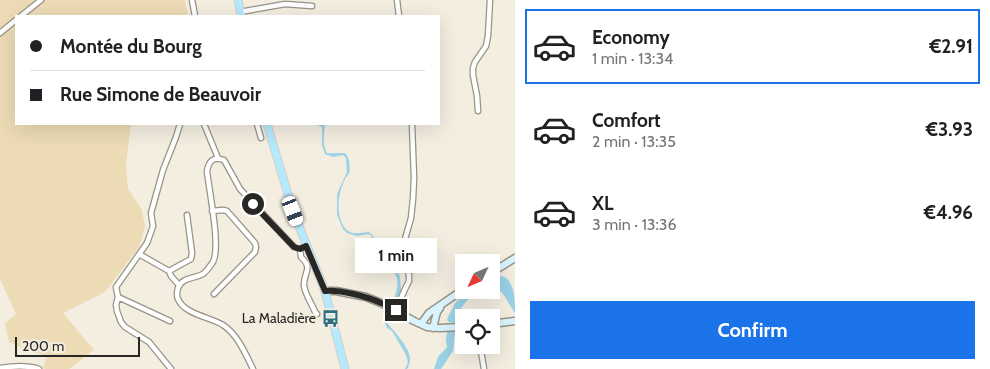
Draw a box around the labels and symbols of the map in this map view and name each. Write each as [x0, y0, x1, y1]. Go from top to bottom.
route start [242, 193, 264, 215]
car [280, 194, 305, 228]
callout: 1 min [355, 238, 437, 272]
north arrow [455, 254, 500, 299]
route end [385, 299, 407, 321]
bus stop icon: La Maladière [320, 308, 340, 328]
place label: La Maladière [242, 309, 316, 327]
scale bar [15, 334, 140, 357]

